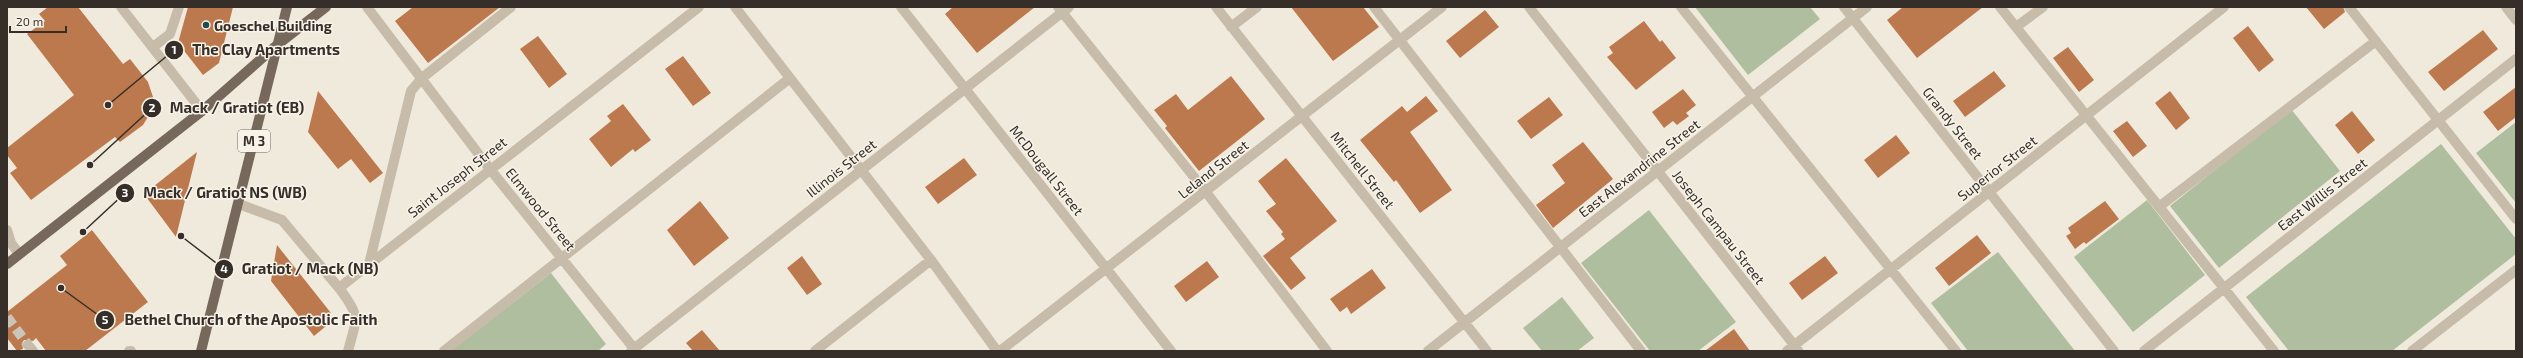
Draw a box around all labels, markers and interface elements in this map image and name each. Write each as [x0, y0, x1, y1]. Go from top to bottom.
scale bar [10, 8, 66, 34]
text: 20 m [16, 14, 43, 28]
place label: Goeschel Building [214, 17, 332, 34]
marker: Goeschel Building [201, 20, 211, 30]
callout: The Clay Apartments [164, 36, 349, 63]
text: The Clay Apartments [192, 40, 340, 59]
text: 1 [171, 42, 177, 56]
street label: Grandy Street [1919, 83, 1987, 163]
callout: Mack / Gratiot (EB) [142, 95, 312, 122]
text: Mack / Gratiot (EB) [170, 98, 304, 116]
text: 2 [149, 100, 156, 114]
street label: East Alexandrine Street [1575, 115, 1703, 221]
street label: McDougall Street [1007, 122, 1087, 218]
street label: Mitchell Street [1327, 128, 1399, 212]
road number: M 3 [238, 130, 270, 152]
street label: Superior Street [1954, 132, 2040, 204]
street label: Saint Joseph Street [404, 133, 510, 221]
street label: Illinois Street [803, 135, 879, 201]
street label: Leland Street [1174, 136, 1252, 202]
street label: East Willis Street [2274, 154, 2370, 234]
street label: Elmwood Street [502, 164, 580, 254]
street label: Joseph Campau Street [1669, 166, 1769, 288]
callout: Mack / Gratiot NS (WB) [115, 179, 315, 206]
text: Mack / Gratiot NS (WB) [143, 183, 307, 201]
text: 3 [122, 185, 129, 199]
callout: Gratiot / Mack (NB) [214, 256, 387, 283]
text: Gratiot / Mack (NB) [242, 259, 378, 277]
text: 4 [220, 261, 228, 275]
callout: Bethel Church of the Apostolic Faith [95, 307, 386, 334]
text: Bethel Church of the Apostolic Faith [125, 310, 377, 328]
text: 5 [102, 312, 109, 326]

